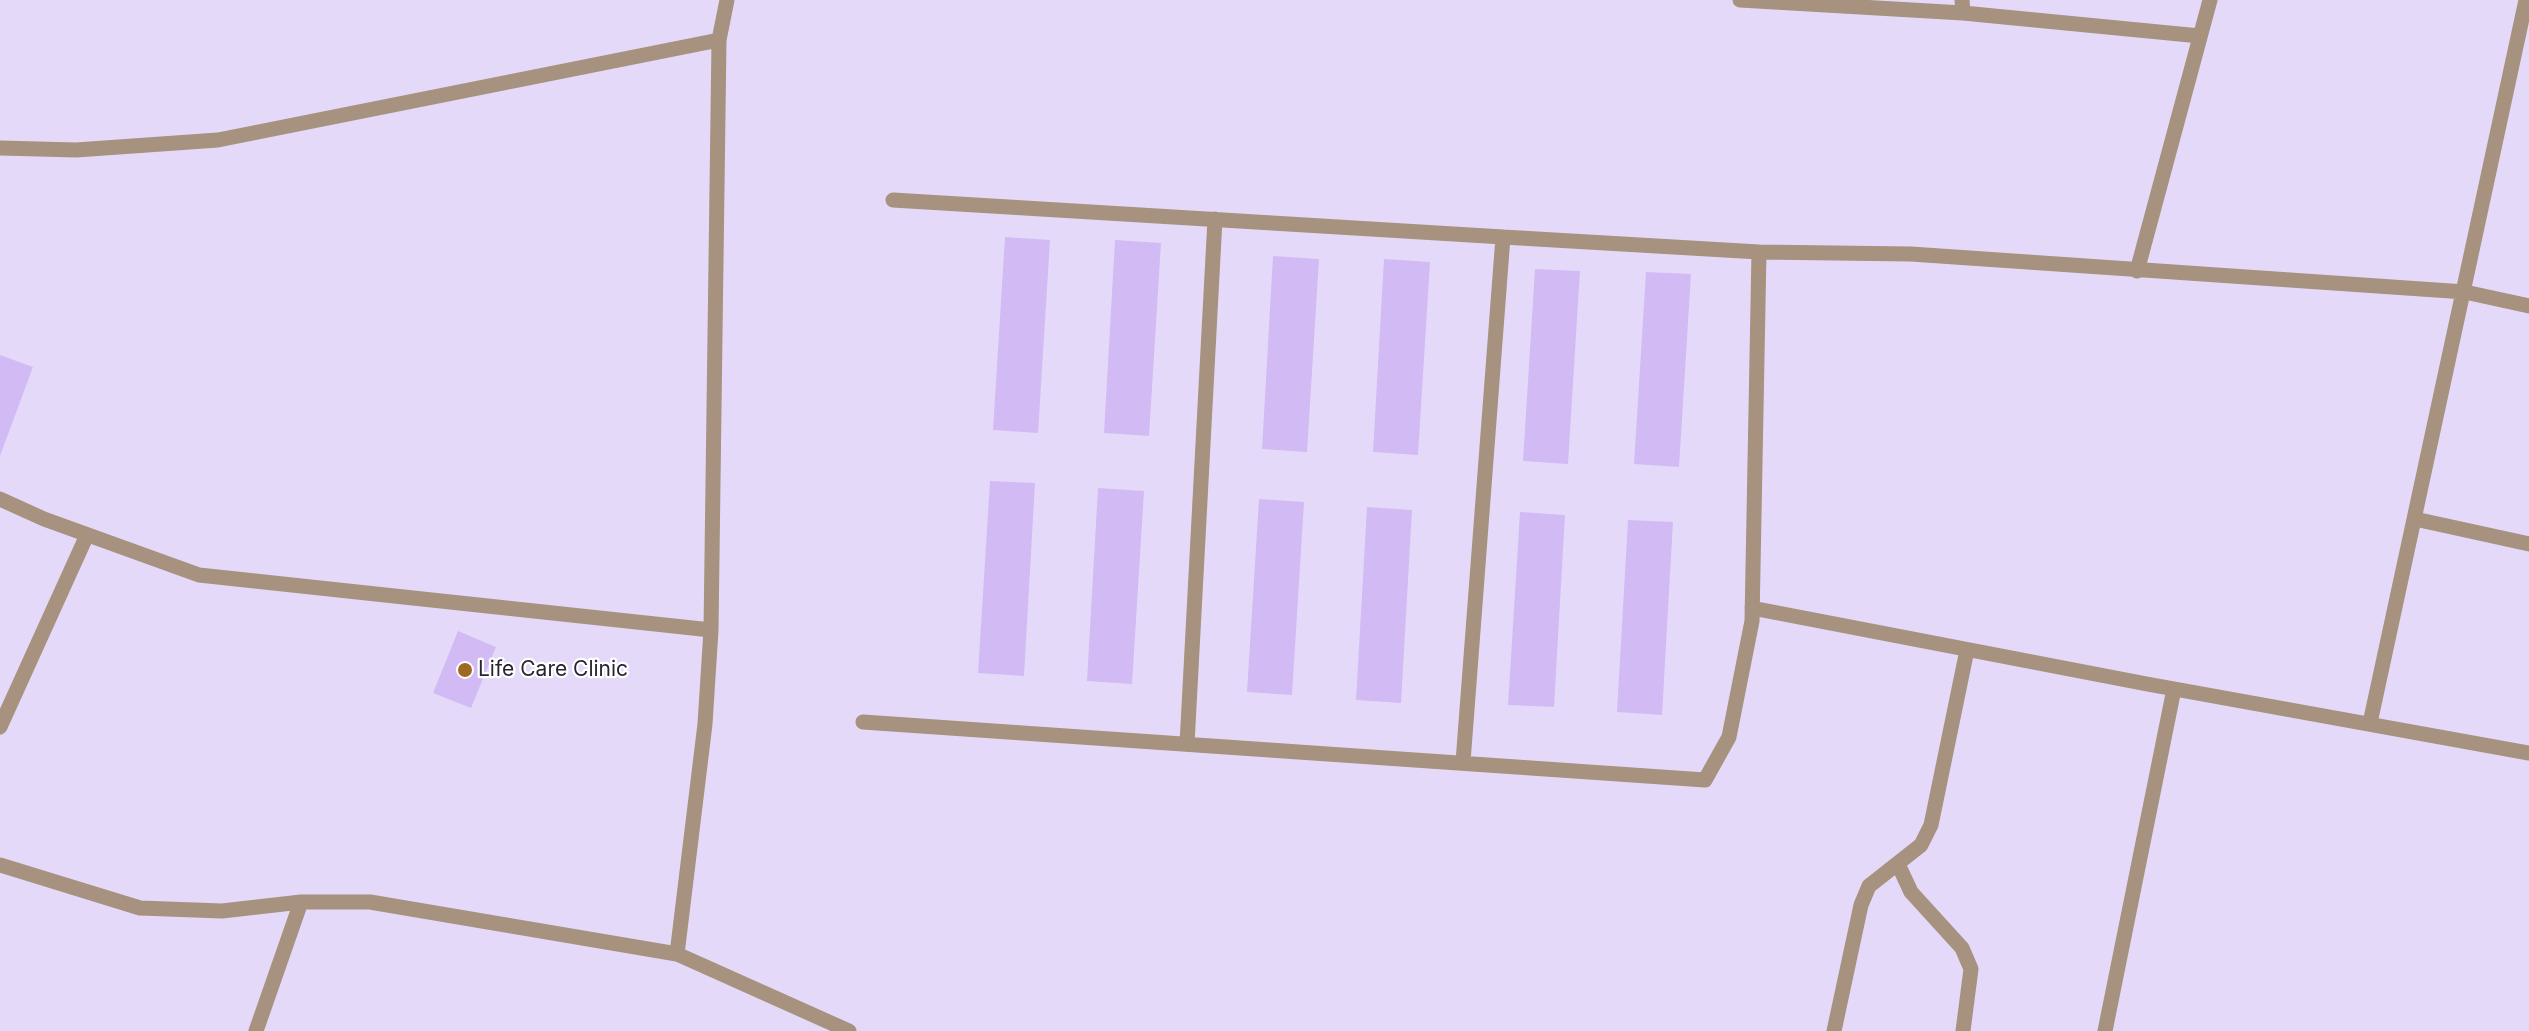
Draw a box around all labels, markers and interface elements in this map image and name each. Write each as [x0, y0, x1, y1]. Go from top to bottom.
place label: Life Care Clinic [478, 657, 628, 683]
marker: Life Care Clinic [456, 661, 474, 679]

